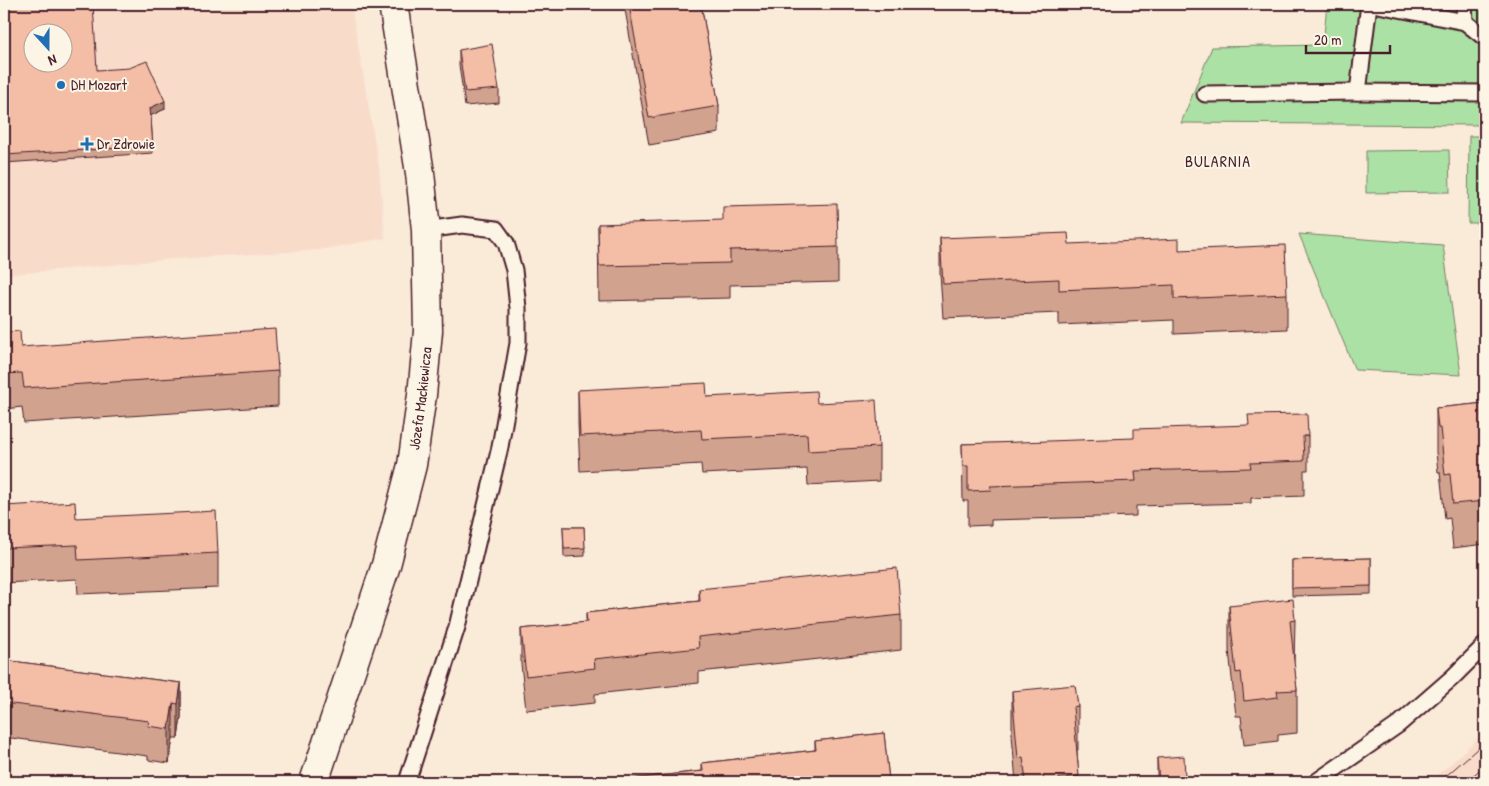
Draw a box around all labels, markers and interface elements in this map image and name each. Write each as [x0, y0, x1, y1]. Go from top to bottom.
north arrow [22, 22, 72, 72]
scale bar [1306, 22, 1390, 54]
text: 20 m [1314, 29, 1341, 50]
text: N [45, 50, 60, 71]
place label: DH Mozart [71, 74, 128, 95]
marker: DH Mozart [55, 79, 67, 91]
place label: Dr Zdrowie [97, 133, 155, 154]
marker: Dr Zdrowie [81, 138, 93, 150]
district label: BULARNIA [1185, 150, 1251, 172]
street label: Józefa Mackiewicza [403, 346, 436, 451]

